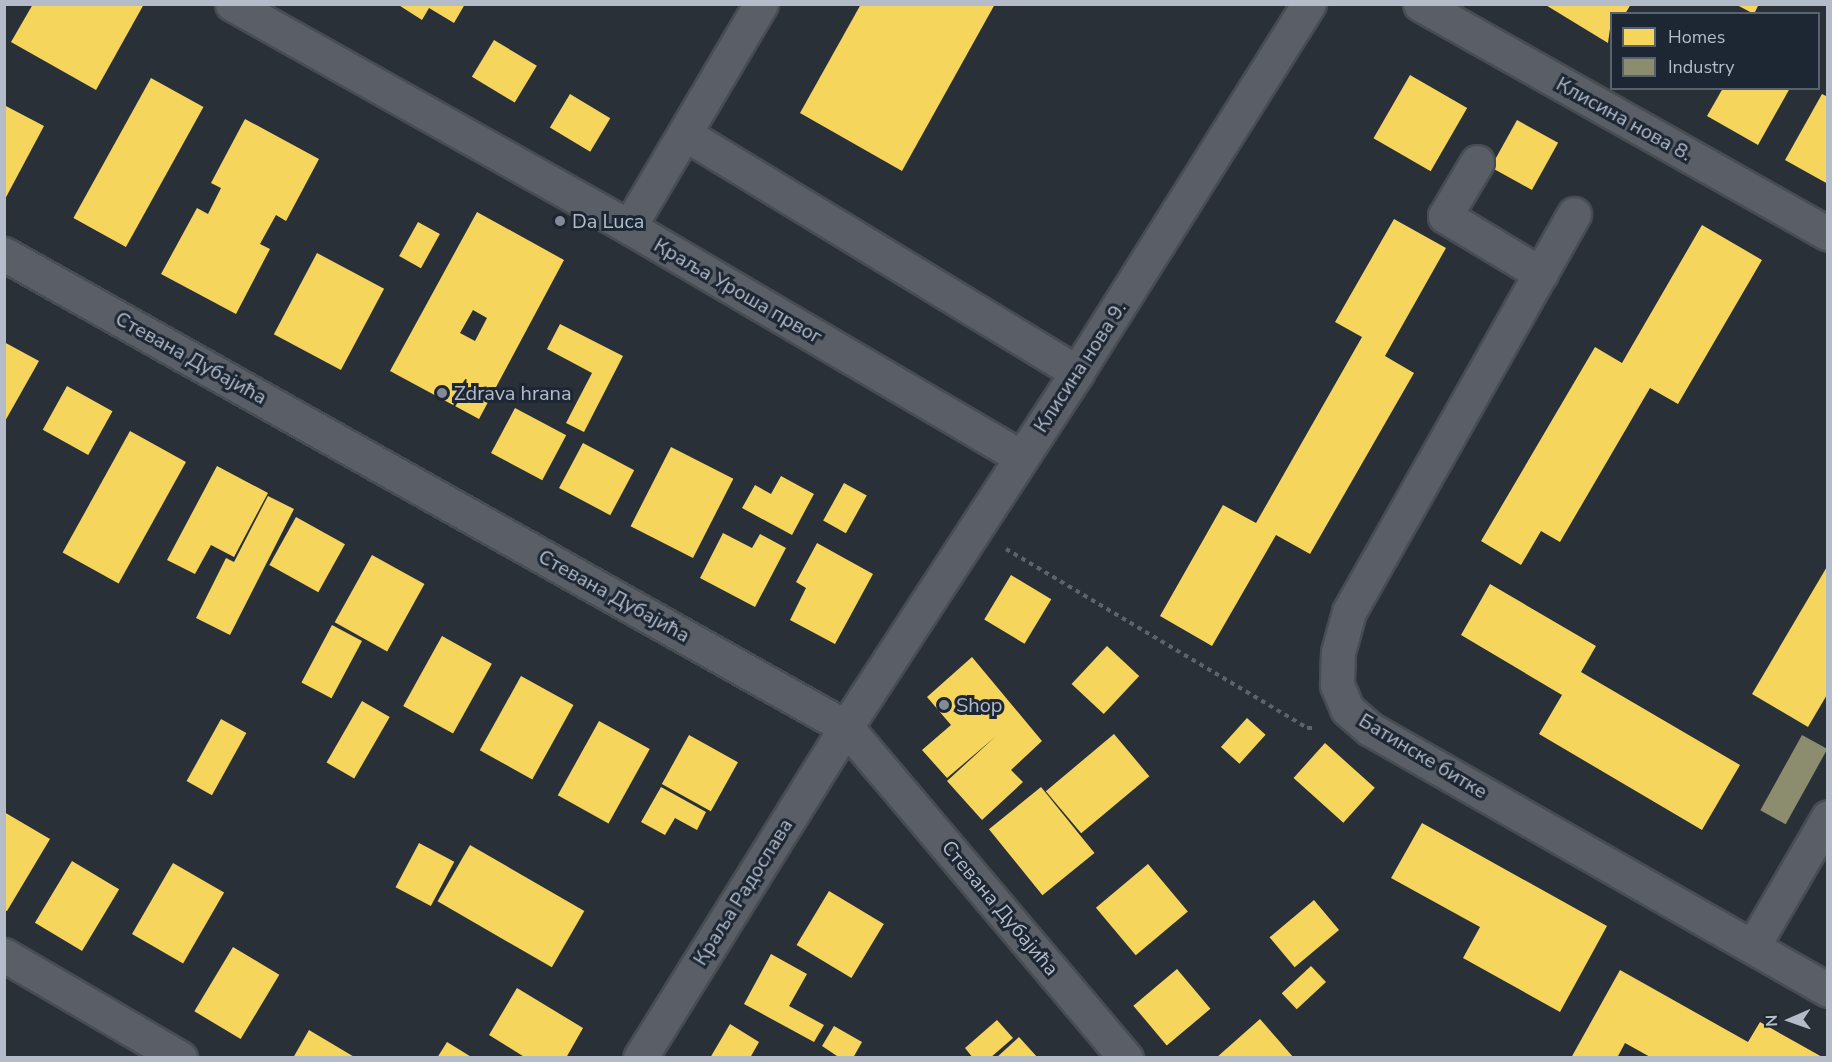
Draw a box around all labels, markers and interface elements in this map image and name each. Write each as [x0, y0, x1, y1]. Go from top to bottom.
legend [1610, 12, 1820, 90]
text: Homes [1668, 25, 1725, 49]
text: Industry [1668, 55, 1735, 79]
street label: Клисина нова 8. [1552, 72, 1696, 166]
place label: Da Luca [572, 209, 644, 233]
marker: Da Luca [553, 214, 567, 228]
street label: Краља Уроша првог [650, 233, 826, 349]
street label: Клисина нова 9. [1029, 297, 1131, 437]
street label: Стевана Дубајића [111, 306, 271, 410]
place label: Zdrava hrana [454, 381, 572, 405]
marker: Zdrava hrana [435, 386, 449, 400]
street label: Стевана Дубајића [534, 544, 694, 648]
place label: Shop [956, 693, 1002, 717]
marker: Shop [937, 698, 951, 712]
street label: Батинске битке [1354, 708, 1492, 804]
street label: Краља Радослава [688, 814, 798, 970]
street label: Стевана Дубајића [936, 835, 1064, 981]
north arrow [1760, 990, 1820, 1050]
text: N [1761, 1014, 1783, 1027]

